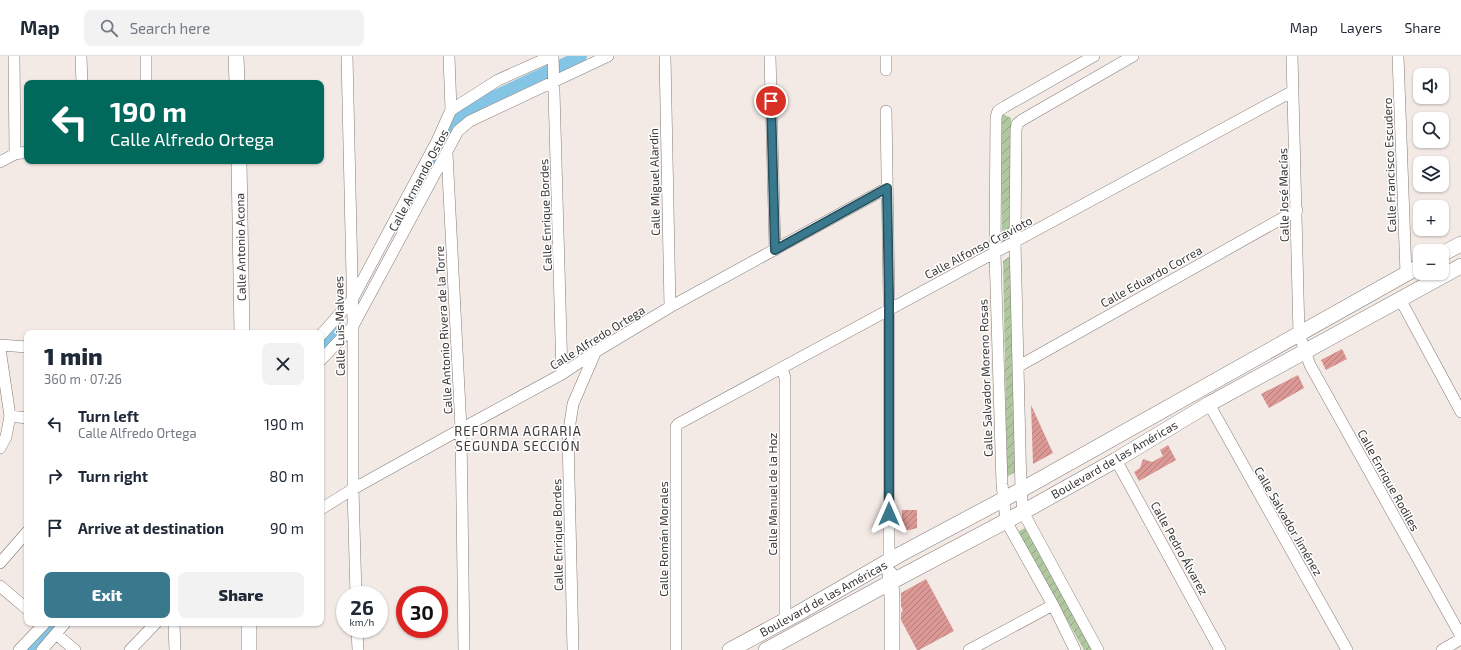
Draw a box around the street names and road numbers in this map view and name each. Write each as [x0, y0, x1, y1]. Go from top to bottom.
street label: Calle Francisco Escudero [1380, 97, 1398, 233]
street label: Calle Armando Ostos [385, 127, 451, 233]
street label: Calle Miguel Alardín [646, 128, 662, 236]
street label: Calle José Macías [1275, 148, 1291, 242]
street label: Calle Enrique Bordes [536, 159, 554, 271]
street label: Calle Antonio Acona [232, 193, 248, 301]
street label: Calle Alfonso Cravioto [922, 213, 1034, 281]
street label: Calle Eduardo Correa [1098, 242, 1204, 310]
street label: Calle Antonio Rivera de la Torre [432, 245, 454, 415]
street label: Calle Luis Malvaes [331, 276, 347, 376]
street label: Calle Salvador Moreno Rosas [975, 299, 995, 457]
street label: Calle Alfredo Ortega [547, 302, 647, 372]
street label: Boulevard de las Américas [1048, 417, 1180, 501]
street label: Calle Enrique Rodiles [1355, 427, 1423, 533]
street label: Calle Manuel de la Hoz [765, 433, 779, 555]
street label: Calle Salvador Jiménez [1252, 464, 1326, 578]
street label: Calle Enrique Bordes [549, 479, 565, 591]
street label: Calle Román Morales [656, 481, 670, 597]
street label: Calle Pedro Álvarez [1148, 499, 1212, 597]
street label: Boulevard de las Américas [757, 557, 889, 639]

